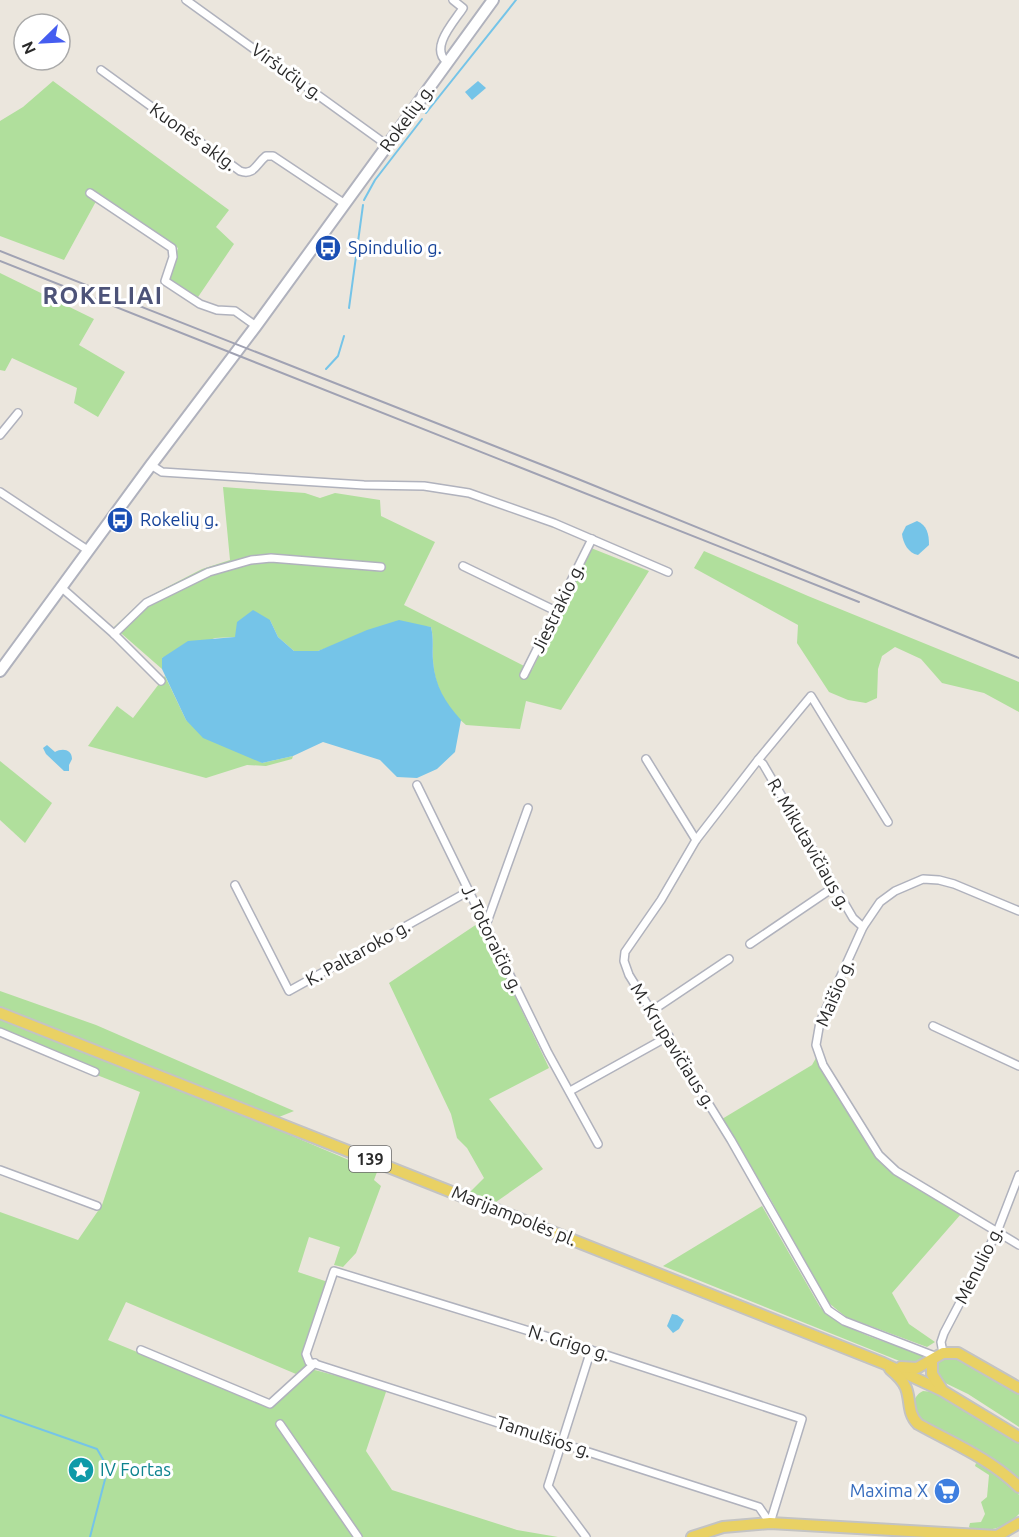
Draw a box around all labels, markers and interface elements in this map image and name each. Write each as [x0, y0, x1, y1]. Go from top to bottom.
north arrow [12, 12, 72, 72]
text: N [18, 39, 39, 57]
street label: Viršučių g. [248, 39, 327, 104]
street label: Rokelių g. [375, 80, 437, 155]
street label: Kuonės aklg. [147, 98, 241, 174]
bus stop icon: Spindulio g. [313, 233, 343, 263]
place label: Spindulio g. [348, 237, 442, 257]
district label: ROKELIAI [42, 282, 164, 309]
bus stop icon: Rokelių g. [105, 505, 135, 535]
place label: Rokelių g. [140, 509, 219, 529]
street label: Jiestrakio g. [527, 560, 587, 656]
street label: R. Mikutavičiaus g. [764, 774, 855, 913]
street label: J. Totoraičio g. [458, 881, 528, 996]
street label: K. Paltaroko g. [302, 915, 413, 989]
street label: Maišio g. [811, 956, 857, 1029]
street label: M. Krupavičiaus g. [627, 979, 721, 1112]
road number: 139 [349, 1146, 391, 1172]
street label: Marijampolės pl. [449, 1181, 580, 1249]
street label: Mėnulio g. [950, 1222, 1006, 1307]
street label: N. Grigo g. [526, 1320, 613, 1364]
street label: Tamulšios g. [494, 1411, 594, 1461]
place icon: IV Fortas [66, 1455, 96, 1485]
place label: IV Fortas [100, 1459, 171, 1479]
supermarket icon: Maxima X [932, 1476, 962, 1506]
place label: Maxima X [850, 1480, 928, 1500]

